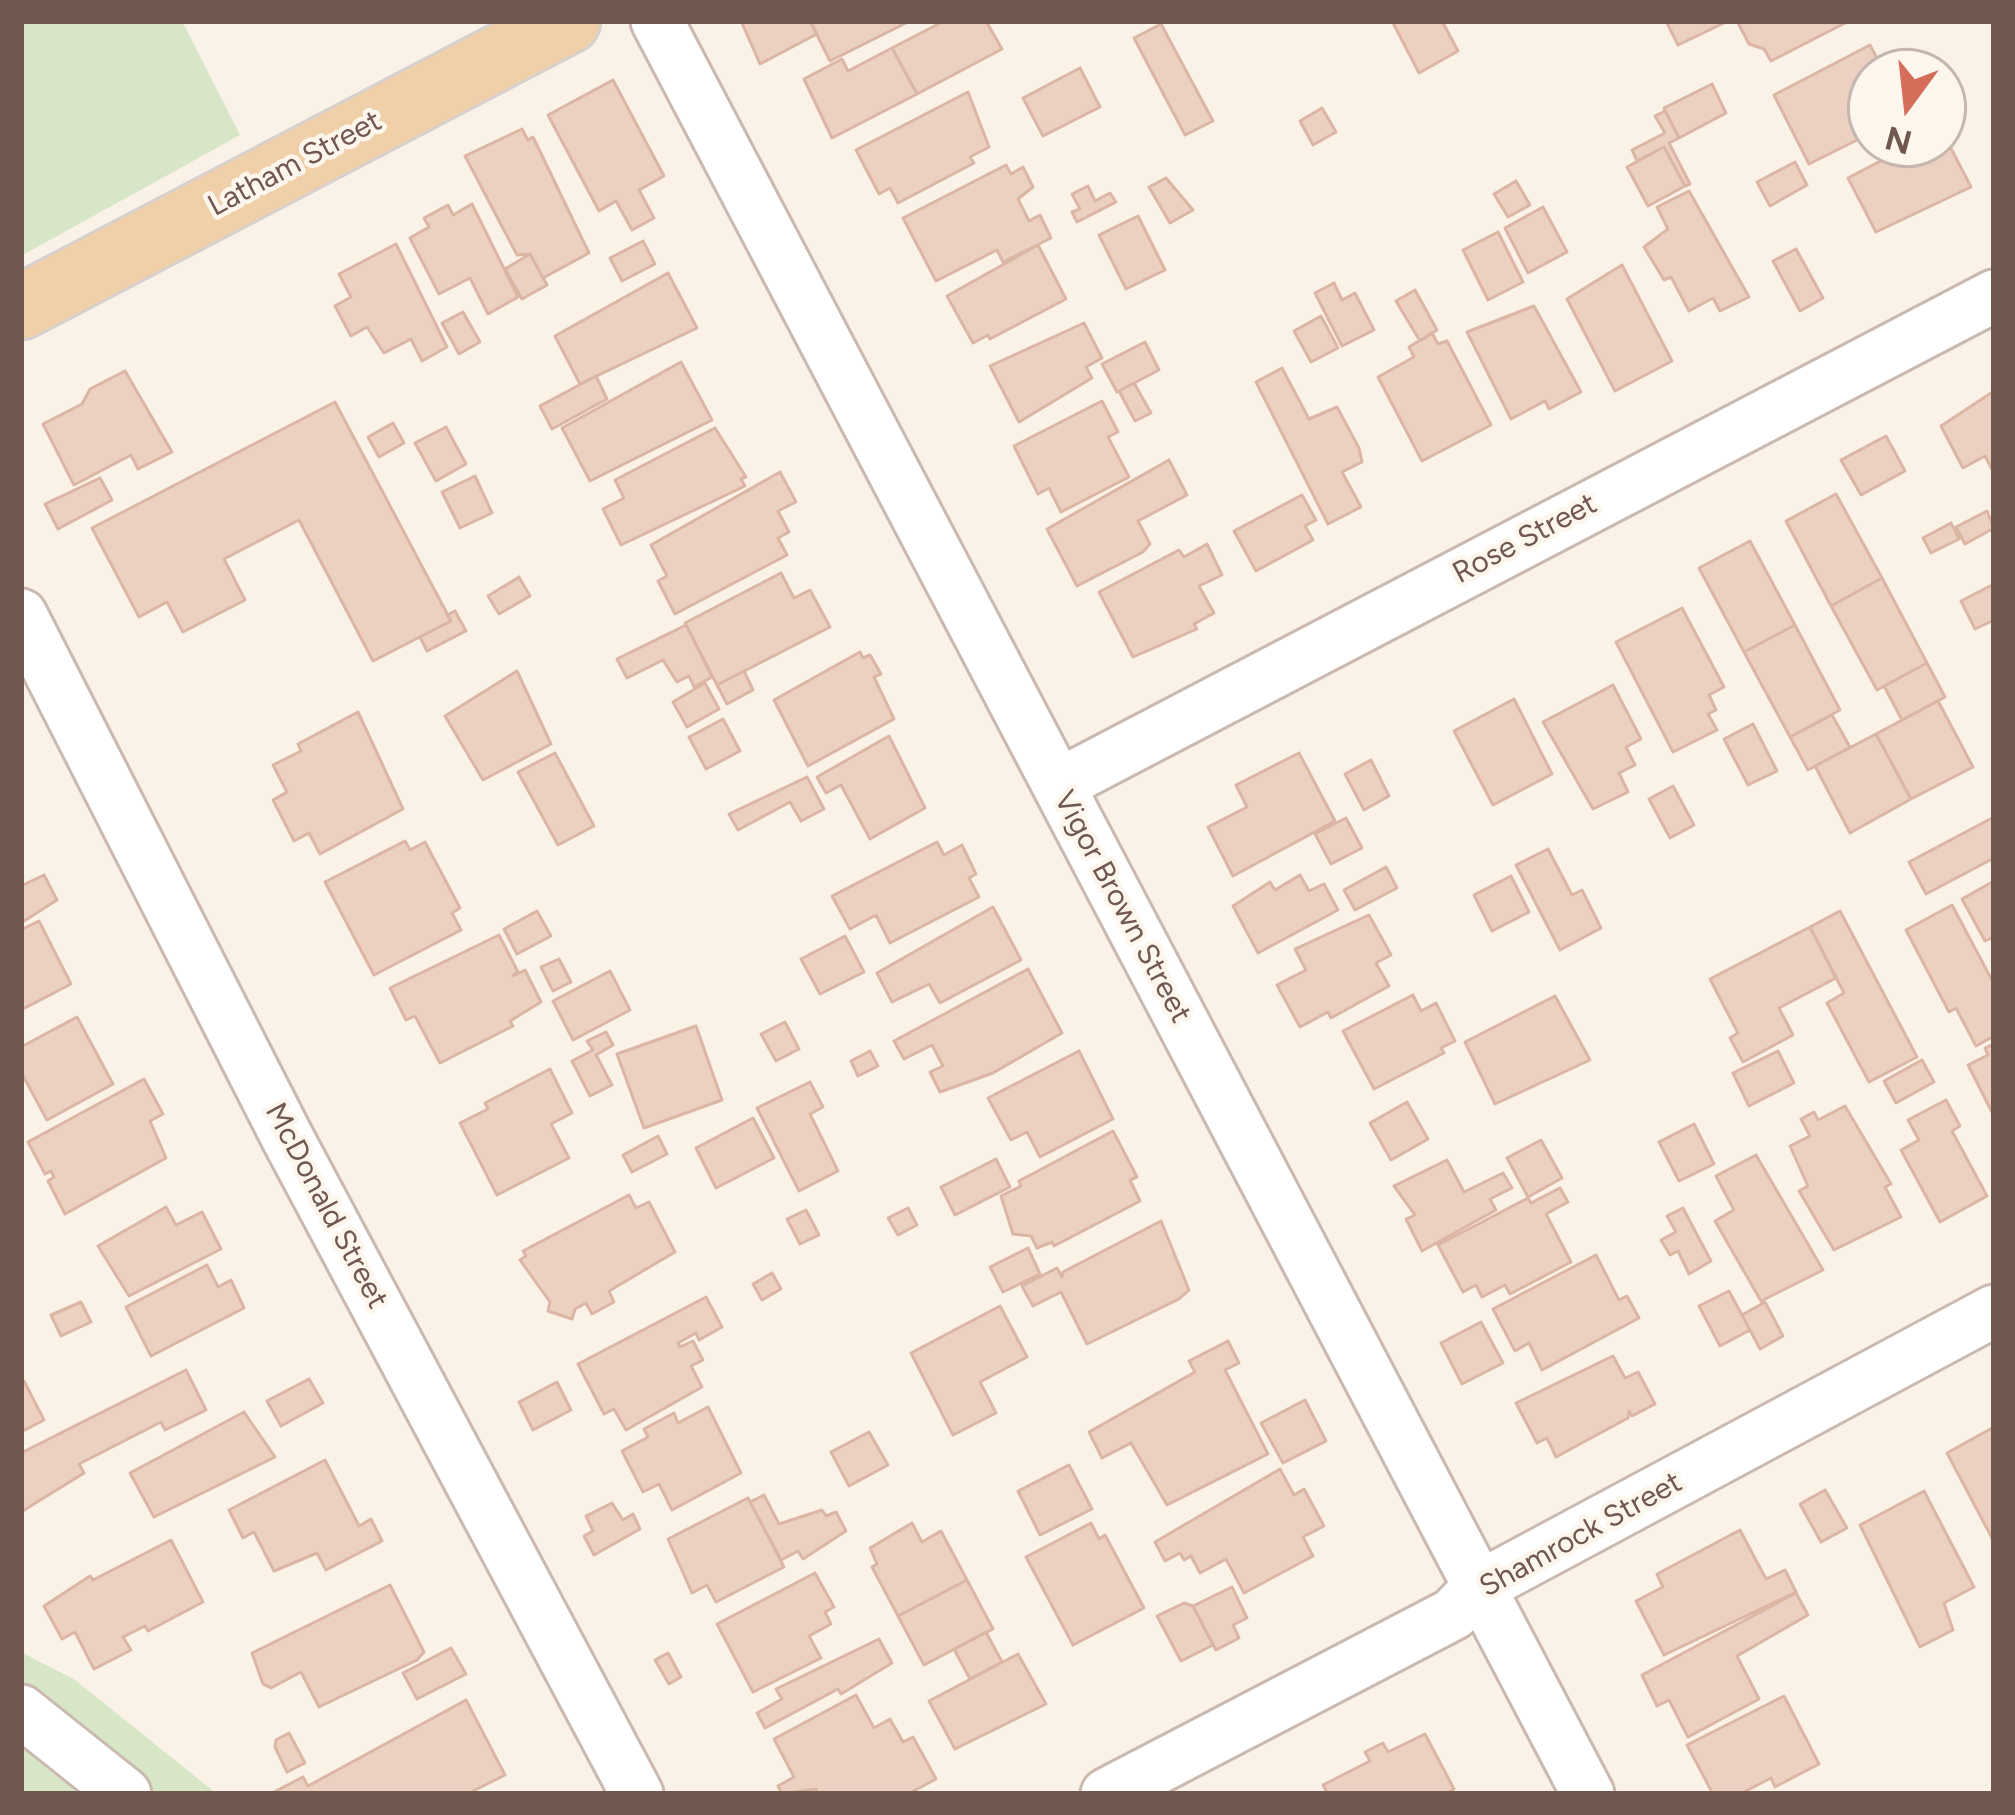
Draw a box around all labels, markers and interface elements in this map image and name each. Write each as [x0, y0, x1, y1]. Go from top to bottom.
north arrow [1847, 48, 1967, 168]
street label: Latham Street [202, 103, 388, 225]
text: N [1881, 118, 1916, 162]
street label: Rose Street [1447, 486, 1603, 592]
street label: Vigor Brown Street [1046, 785, 1198, 1029]
street label: McDonald Street [257, 1097, 395, 1315]
street label: Shamrock Street [1474, 1465, 1688, 1605]

